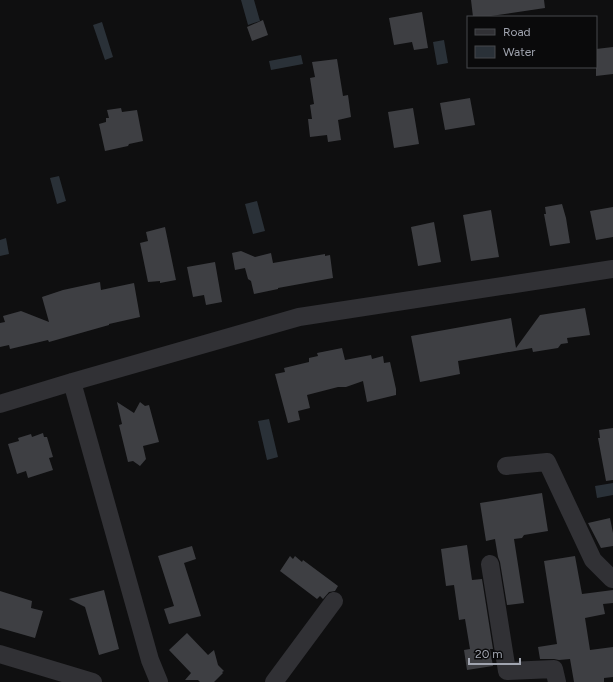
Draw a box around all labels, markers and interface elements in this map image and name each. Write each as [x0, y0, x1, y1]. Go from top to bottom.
legend [467, 16, 597, 68]
text: Road [503, 25, 531, 39]
text: Water [503, 45, 535, 59]
scale bar [469, 640, 520, 666]
text: 20 m [475, 647, 503, 661]

